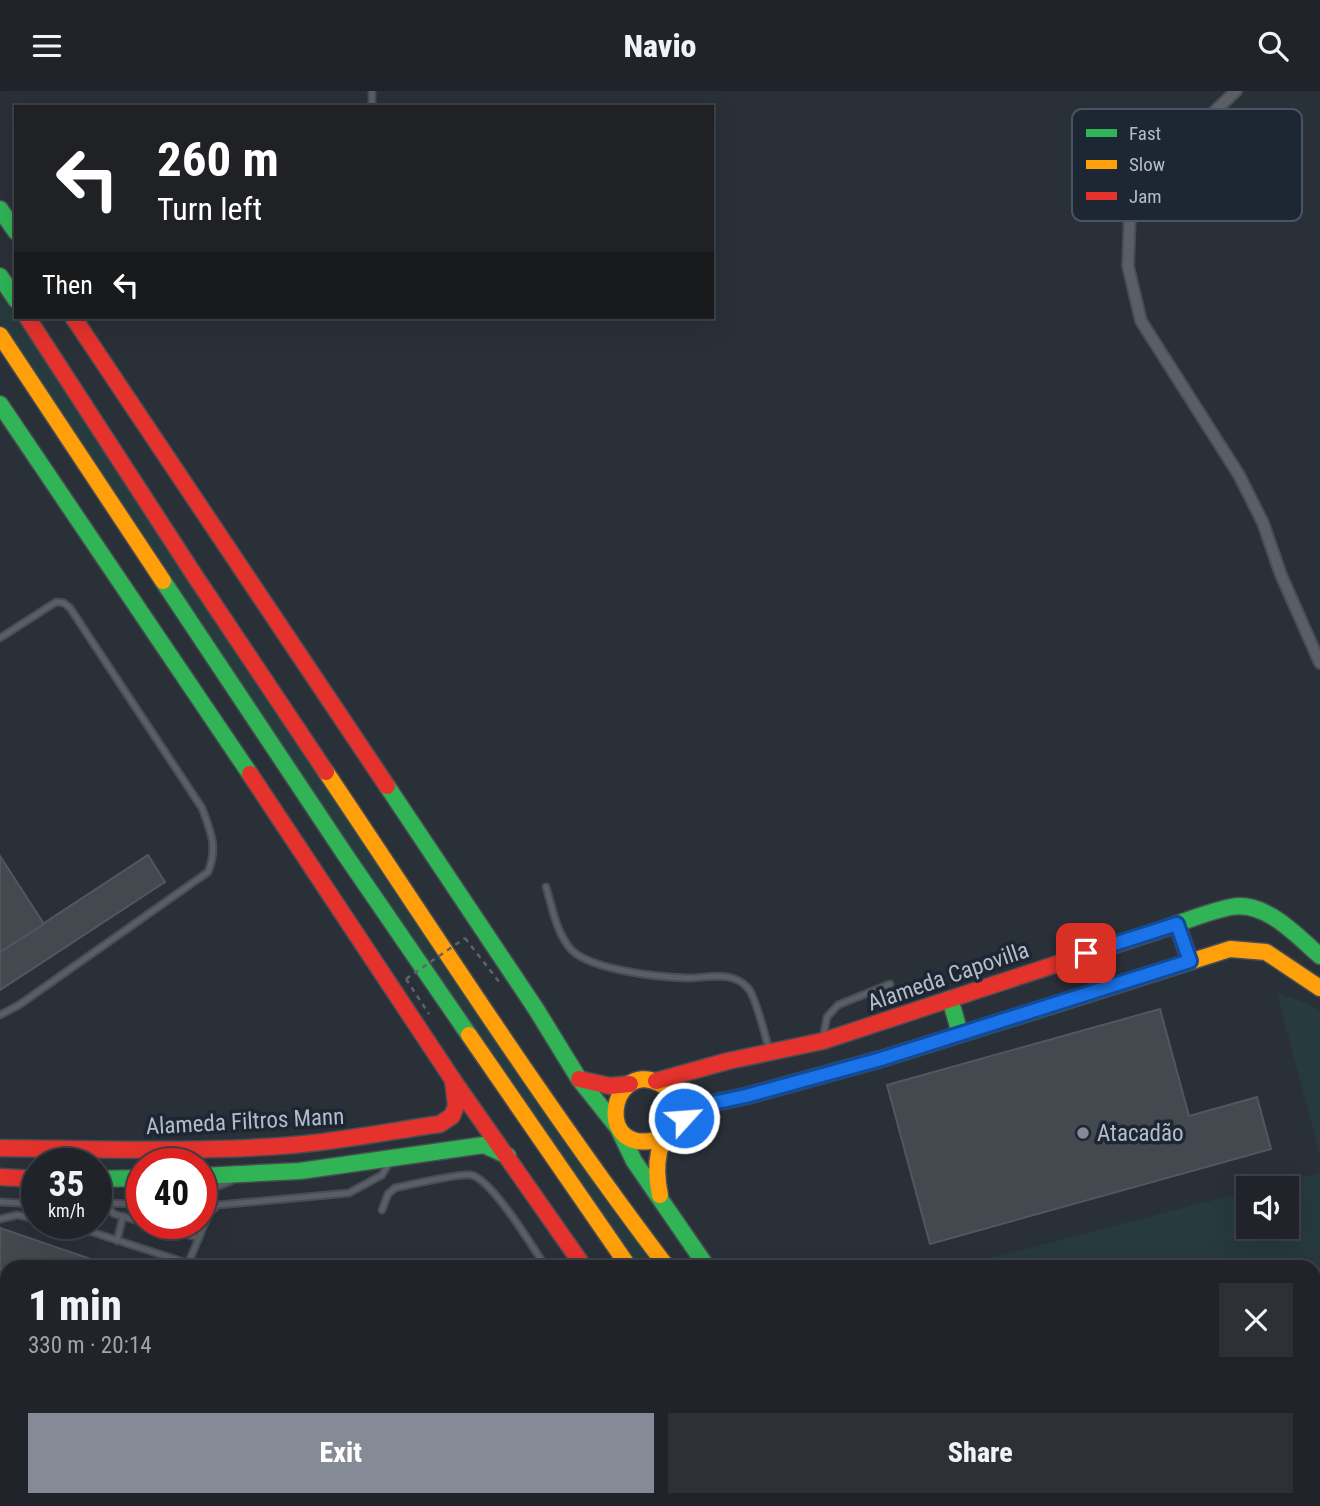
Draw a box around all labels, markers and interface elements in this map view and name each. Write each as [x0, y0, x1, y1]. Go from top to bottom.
icon: menu [28, 27, 66, 65]
text: Navio [624, 27, 696, 65]
icon: search [1254, 27, 1292, 65]
legend [1072, 109, 1302, 221]
text: Fast [1129, 122, 1161, 145]
text: 260 m [157, 131, 279, 188]
icon: left [42, 133, 133, 224]
text: Slow [1129, 153, 1165, 176]
text: Jam [1129, 185, 1162, 208]
text: Turn left [157, 190, 262, 228]
icon: left [107, 266, 145, 304]
text: Then [42, 270, 93, 300]
pin [1056, 923, 1116, 983]
icon: arrive [1067, 934, 1105, 972]
street label: Alameda Capovilla [864, 936, 1032, 1017]
position arrow [647, 1081, 721, 1155]
street label: Alameda Filtros Mann [145, 1103, 345, 1140]
place label: Atacadão [1097, 1120, 1184, 1147]
marker: Atacadão [1075, 1125, 1091, 1141]
speed limit sign: 40 [126, 1148, 217, 1239]
text: 35 [49, 1164, 84, 1205]
map controls [1236, 1176, 1299, 1239]
button: sound [1236, 1176, 1299, 1239]
text: km/h [48, 1200, 85, 1221]
text: 1 min [28, 1281, 122, 1330]
button: close [1219, 1283, 1293, 1357]
text: 330 m · 20:14 [28, 1332, 152, 1359]
button: Exit [28, 1413, 654, 1493]
button: Share [668, 1413, 1293, 1493]

